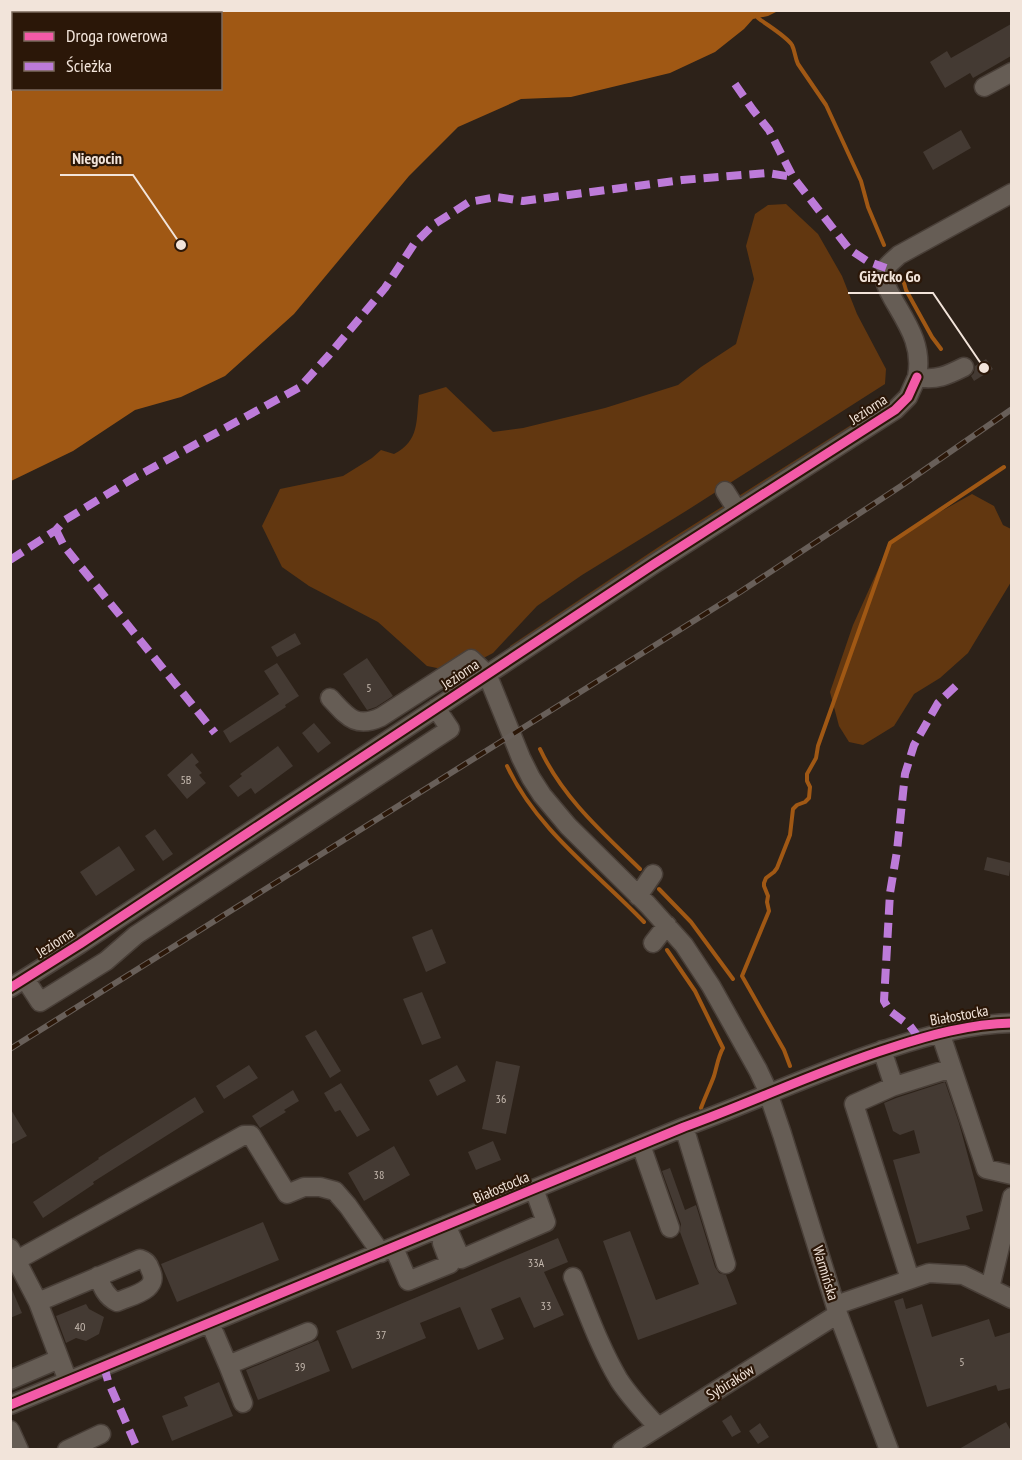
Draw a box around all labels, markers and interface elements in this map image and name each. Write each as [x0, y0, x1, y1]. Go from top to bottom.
legend [12, 12, 222, 90]
text: Droga rowerowa [66, 24, 168, 47]
text: Ścieżka [66, 54, 112, 77]
callout: Niegocin [60, 141, 133, 175]
text: Niegocin [72, 148, 122, 168]
callout: Giżycko Go [848, 259, 933, 293]
text: Giżycko Go [859, 266, 921, 286]
street label: Jeziorna [845, 390, 891, 429]
street label: Jeziorna [437, 655, 483, 694]
house number: 5 [366, 680, 372, 695]
house number: 5B [180, 772, 192, 787]
street label: Jeziorna [32, 923, 78, 962]
street label: Białostocka [928, 1001, 990, 1029]
house number: 36 [496, 1091, 506, 1106]
house number: 38 [374, 1167, 384, 1182]
street label: Białostocka [470, 1167, 532, 1207]
street label: Warmińska [809, 1243, 843, 1303]
house number: 33A [528, 1255, 545, 1270]
house number: 33 [541, 1298, 551, 1313]
house number: 40 [75, 1319, 85, 1334]
house number: 37 [376, 1327, 386, 1342]
house number: 5 [959, 1354, 965, 1369]
house number: 39 [295, 1359, 305, 1374]
street label: Sybiraków [703, 1360, 758, 1404]

